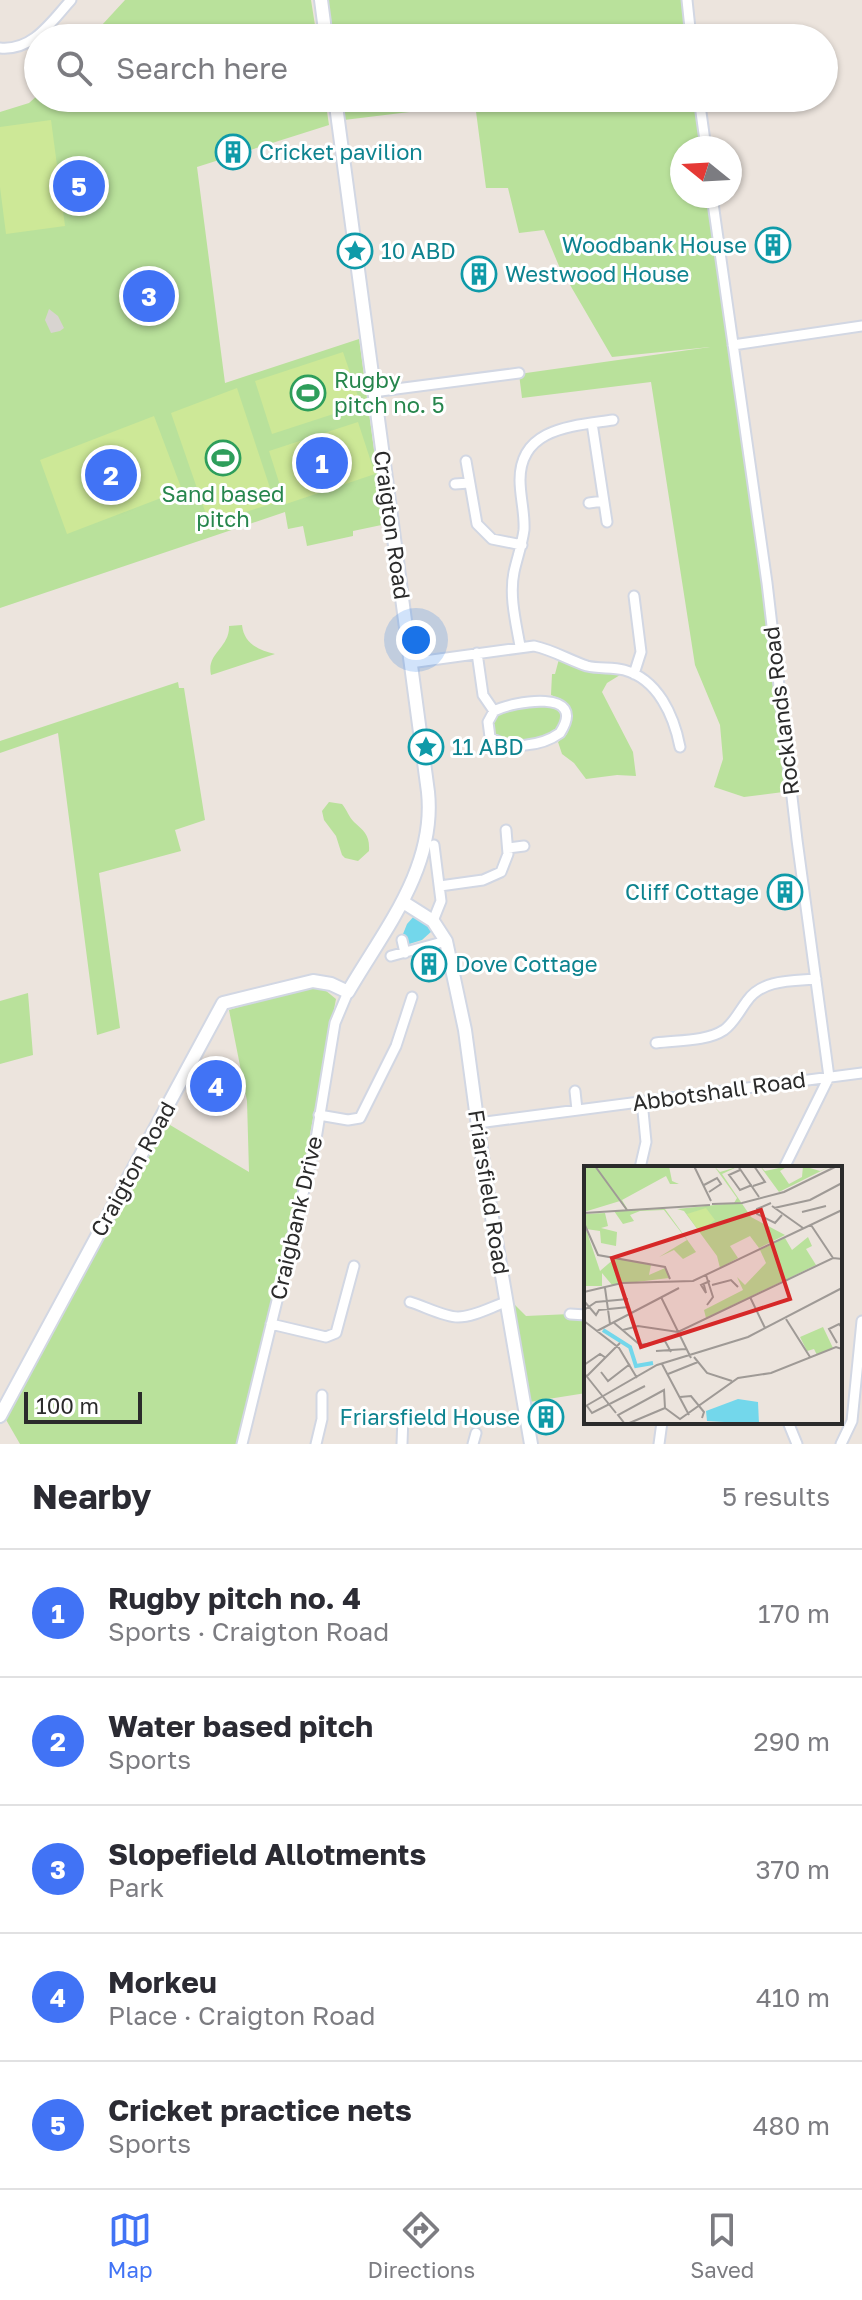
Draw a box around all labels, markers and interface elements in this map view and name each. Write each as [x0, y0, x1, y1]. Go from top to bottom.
search box [24, 24, 838, 112]
icon: search [52, 46, 96, 90]
text: Search here [116, 50, 288, 86]
building icon: Cricket pavilion [214, 133, 252, 171]
north arrow [670, 136, 742, 208]
place label: Cricket pavilion [259, 138, 423, 165]
pin: 5 [53, 156, 105, 216]
building icon: Woodbank House [754, 226, 792, 264]
place label: Woodbank House [562, 231, 747, 258]
place icon: 10 ABD [336, 232, 374, 270]
place label: 10 ABD [381, 237, 456, 264]
building icon: Westwood House [460, 255, 498, 293]
place label: Westwood House [505, 260, 689, 287]
pin: 3 [123, 266, 175, 326]
place label: Rugby pitch no. 5 [334, 366, 444, 418]
sports icon: Rugby pitch no. 5 [289, 374, 327, 412]
pin: 1 [296, 433, 348, 493]
sports icon: Sand based pitch [204, 439, 242, 477]
pin: 2 [85, 445, 137, 505]
street label: Craigton Road [369, 449, 416, 601]
place label: Sand based pitch [162, 480, 284, 532]
your location [396, 620, 436, 660]
street label: Rocklands Road [757, 625, 804, 797]
place icon: 11 ABD [407, 728, 445, 766]
place label: 11 ABD [452, 733, 524, 760]
building icon: Cliff Cottage [766, 873, 804, 911]
place label: Cliff Cottage [625, 878, 759, 905]
building icon: Dove Cottage [410, 945, 448, 983]
place label: Dove Cottage [455, 950, 598, 977]
pin: 4 [190, 1056, 242, 1116]
street label: Abbotshall Road [630, 1065, 807, 1116]
street label: Craigton Road [84, 1097, 181, 1241]
street label: Friarsfield Road [463, 1107, 516, 1276]
street label: Craigbank Drive [264, 1133, 327, 1302]
inset map [584, 1166, 842, 1424]
scale bar [24, 1388, 142, 1424]
text: 100 m [36, 1392, 99, 1419]
building icon: Friarsfield House [527, 1398, 565, 1436]
place label: Friarsfield House [340, 1403, 520, 1430]
text: Nearby [32, 1476, 152, 1516]
text: 5 results [722, 1481, 830, 1512]
text: Rugby pitch no. 4 [108, 1580, 361, 1616]
text: 1 [51, 1598, 65, 1629]
text: 170 m [758, 1598, 830, 1629]
text: Sports · Craigton Road [108, 1616, 389, 1647]
text: Water based pitch [108, 1708, 373, 1744]
text: 2 [50, 1726, 66, 1757]
text: 290 m [754, 1726, 830, 1757]
text: Sports [108, 1744, 191, 1775]
text: Slopefield Allotments [108, 1836, 426, 1872]
text: 3 [50, 1854, 66, 1885]
text: 370 m [755, 1854, 830, 1885]
text: Park [108, 1872, 164, 1903]
text: Morkeu [108, 1964, 217, 2000]
text: 4 [50, 1982, 66, 2013]
text: 410 m [756, 1982, 830, 2013]
text: Place · Craigton Road [108, 2000, 376, 2031]
text: Cricket practice nets [108, 2092, 412, 2128]
text: 5 [50, 2110, 66, 2141]
text: 480 m [753, 2110, 830, 2141]
text: Sports [108, 2128, 191, 2159]
tab: Map [108, 2208, 152, 2283]
tab: Directions [368, 2208, 475, 2283]
tab: Saved [690, 2208, 754, 2283]

